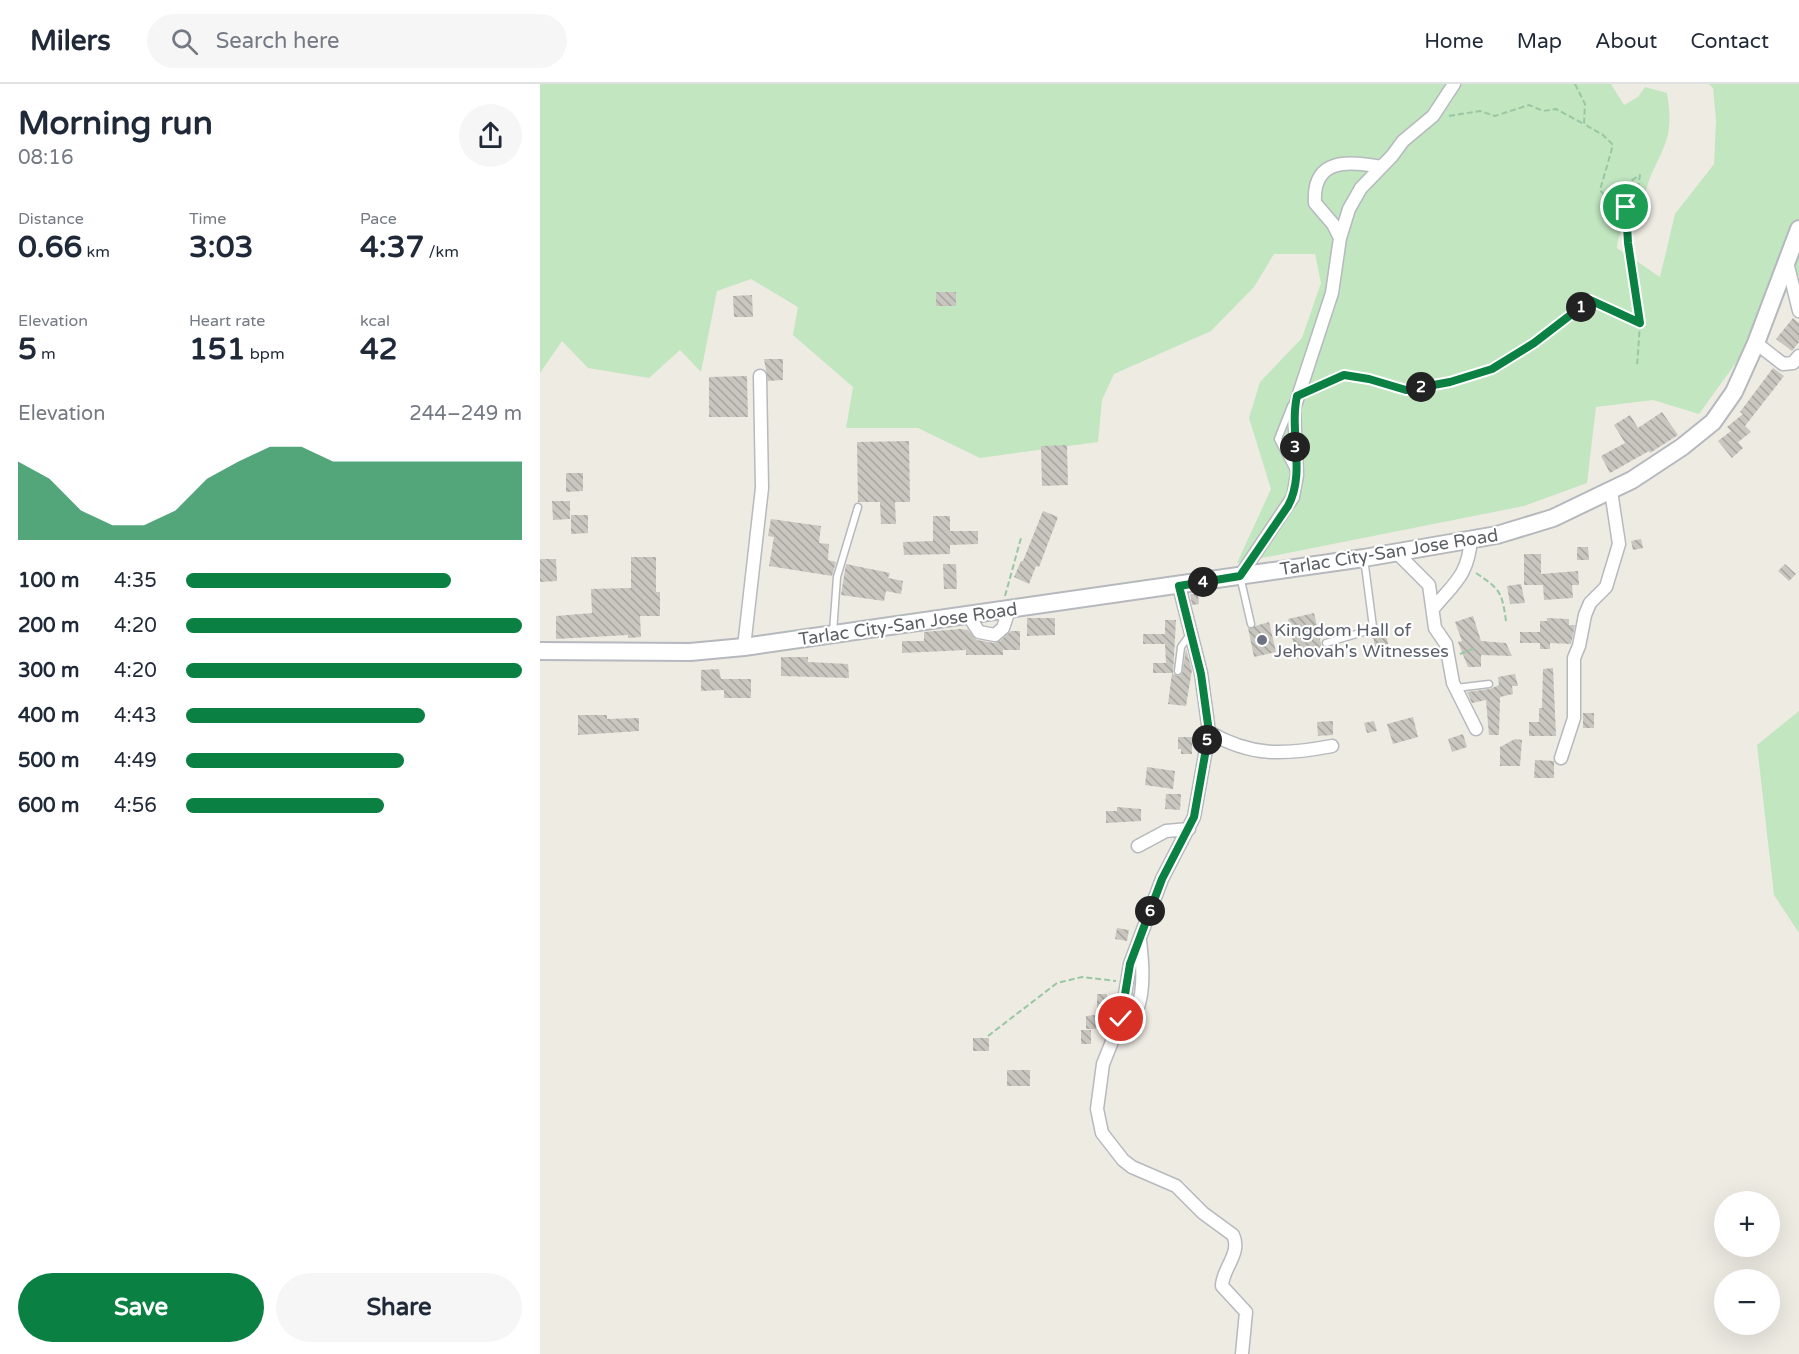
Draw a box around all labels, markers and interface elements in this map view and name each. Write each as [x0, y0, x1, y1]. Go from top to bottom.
search box [147, 14, 567, 68]
text: Milers [30, 24, 111, 58]
icon: search [168, 25, 201, 58]
text: Search here [216, 28, 339, 54]
text: Home [1424, 29, 1484, 54]
text: Map [1517, 29, 1562, 54]
text: About [1595, 29, 1657, 54]
text: Contact [1690, 29, 1769, 54]
text: Morning run [18, 104, 213, 143]
button: share [459, 104, 522, 167]
text: 08:16 [18, 146, 73, 170]
pin [1600, 181, 1651, 232]
icon: arrive [1609, 190, 1642, 223]
text: Distance [18, 209, 84, 229]
text: Time [189, 209, 226, 229]
text: Pace [360, 209, 397, 229]
text: 0.66 [18, 229, 82, 266]
text: 3:03 [189, 229, 253, 266]
text: 4:37 [360, 229, 424, 266]
text: km [82, 242, 110, 262]
text: /km [424, 242, 459, 262]
pin: 1 [1566, 292, 1596, 322]
text: 1 [1576, 297, 1586, 317]
text: Elevation [18, 311, 88, 331]
text: Heart rate [189, 311, 265, 331]
text: kcal [360, 311, 390, 331]
text: 5 [18, 331, 37, 368]
text: 151 [189, 331, 246, 368]
text: 42 [360, 331, 398, 368]
text: m [37, 344, 56, 364]
text: bpm [246, 344, 285, 364]
pin: 2 [1406, 372, 1436, 402]
text: 2 [1416, 377, 1426, 397]
text: Elevation [18, 402, 105, 426]
text: 244–249 m [409, 402, 522, 426]
pin: 3 [1280, 432, 1310, 462]
text: 3 [1290, 437, 1300, 457]
street label: Tarlac City-San Jose Road [1278, 524, 1500, 580]
pin: 4 [1188, 567, 1218, 597]
text: 100 m [18, 569, 79, 593]
text: 4:35 [114, 569, 157, 593]
text: 4 [1198, 572, 1208, 592]
street label: Tarlac City-San Jose Road [797, 598, 1019, 650]
text: 200 m [18, 614, 79, 638]
text: 4:20 [114, 614, 157, 638]
place label: Kingdom Hall of Jehovah's Witnesses [1274, 619, 1449, 662]
marker: Kingdom Hall of Jehovah's Witnesses [1255, 633, 1269, 647]
text: 300 m [18, 659, 79, 683]
text: 4:20 [114, 659, 157, 683]
text: 400 m [18, 704, 79, 728]
text: 4:43 [114, 704, 157, 728]
pin: 5 [1192, 725, 1222, 755]
text: 5 [1202, 730, 1212, 750]
text: 500 m [18, 749, 79, 773]
text: 4:49 [114, 749, 157, 773]
text: 600 m [18, 794, 79, 818]
text: 4:56 [114, 794, 157, 818]
pin: 6 [1135, 896, 1165, 926]
text: 6 [1145, 901, 1155, 921]
pin [1095, 993, 1146, 1044]
icon: check [1104, 1002, 1137, 1035]
map controls [1714, 1191, 1780, 1335]
button: + [1714, 1191, 1780, 1257]
button: − [1714, 1269, 1780, 1335]
button: Save [18, 1273, 264, 1342]
button: Share [276, 1273, 522, 1342]

